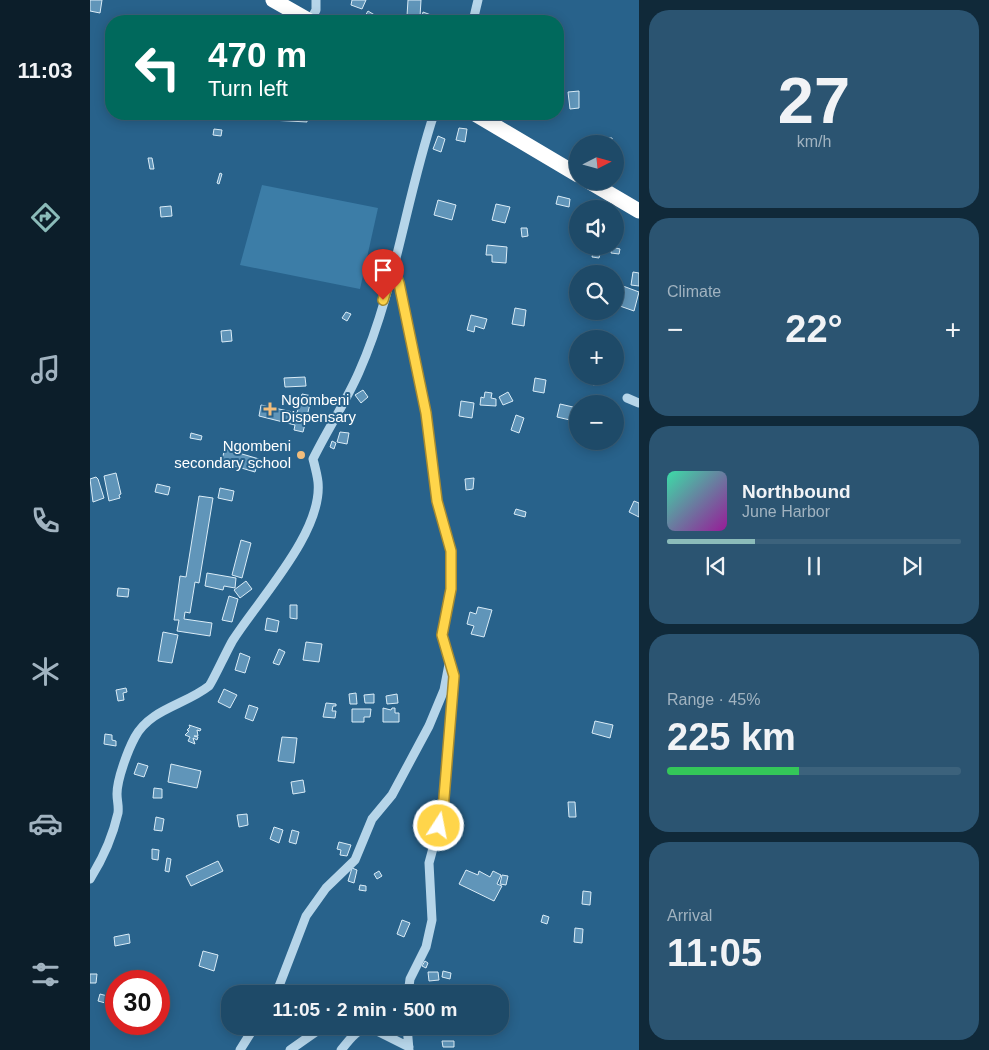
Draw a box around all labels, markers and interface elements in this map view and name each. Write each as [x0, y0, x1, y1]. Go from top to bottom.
icon: left [125, 35, 190, 100]
text: 470 m [208, 35, 307, 74]
text: 11:03 [17, 58, 73, 83]
text: 27 [778, 64, 850, 137]
text: Turn left [208, 76, 288, 101]
text: km/h [797, 133, 831, 150]
north arrow [569, 135, 624, 190]
map controls [569, 135, 624, 450]
icon: directions [28, 200, 63, 235]
button: sound [569, 200, 624, 255]
pin [362, 249, 404, 300]
icon: arrive [369, 256, 397, 284]
button: search [569, 265, 624, 320]
text: Climate [667, 283, 721, 300]
text: 22° [785, 308, 843, 350]
text: − [667, 314, 683, 345]
text: + [945, 314, 961, 345]
button: + [569, 330, 624, 385]
icon: music [28, 352, 63, 387]
place label: Ngombeni Dispensary [281, 391, 357, 425]
button: − [569, 395, 624, 450]
marker: Ngombeni Dispensary [263, 402, 277, 416]
place label: Ngombeni secondary school [174, 437, 291, 471]
marker: Ngombeni secondary school [295, 449, 307, 461]
text: Northbound [742, 481, 851, 502]
icon: phone [28, 503, 63, 538]
text: June Harbor [742, 503, 830, 520]
icon: previous [702, 552, 730, 580]
icon: pause [800, 552, 828, 580]
icon: next [898, 552, 926, 580]
icon: climate [28, 654, 63, 689]
text: Range · 45% [667, 691, 760, 708]
text: 225 km [667, 716, 796, 758]
position arrow [412, 799, 464, 851]
icon: car [28, 806, 63, 841]
text: Arrival [667, 907, 712, 924]
text: 11:05 [667, 932, 762, 974]
icon: filters [28, 957, 63, 992]
speed limit sign: 30 [105, 970, 170, 1035]
text: 11:05 · 2 min · 500 m [273, 999, 457, 1020]

